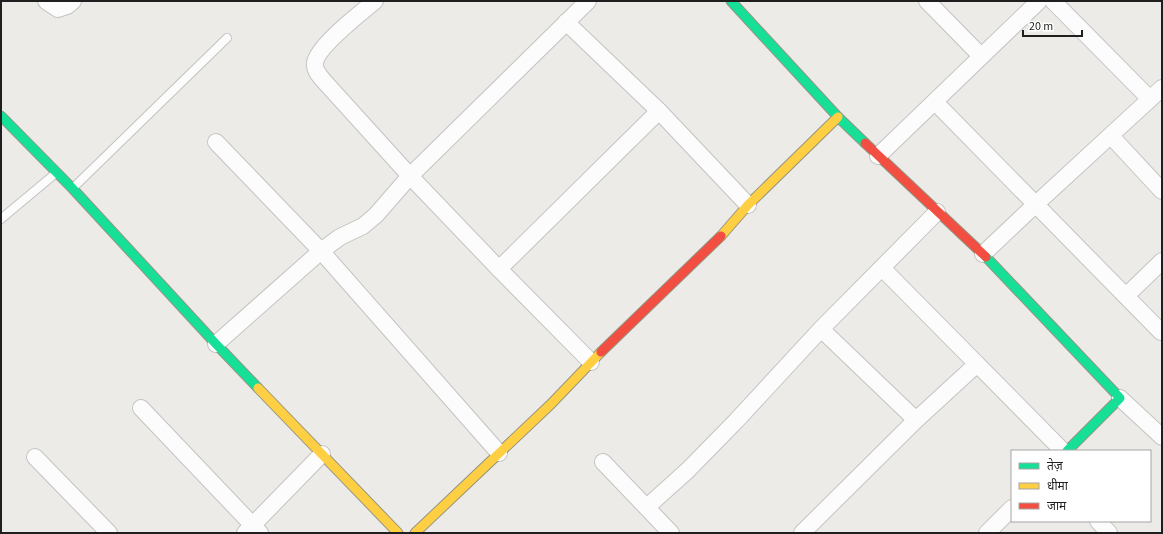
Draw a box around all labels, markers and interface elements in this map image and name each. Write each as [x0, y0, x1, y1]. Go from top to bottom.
scale bar [1023, 12, 1082, 38]
text: 20 m [1029, 18, 1053, 35]
legend [1011, 450, 1151, 522]
text: तेज़ [1047, 458, 1064, 475]
text: धीमा [1047, 478, 1069, 495]
text: जाम [1047, 498, 1067, 515]

